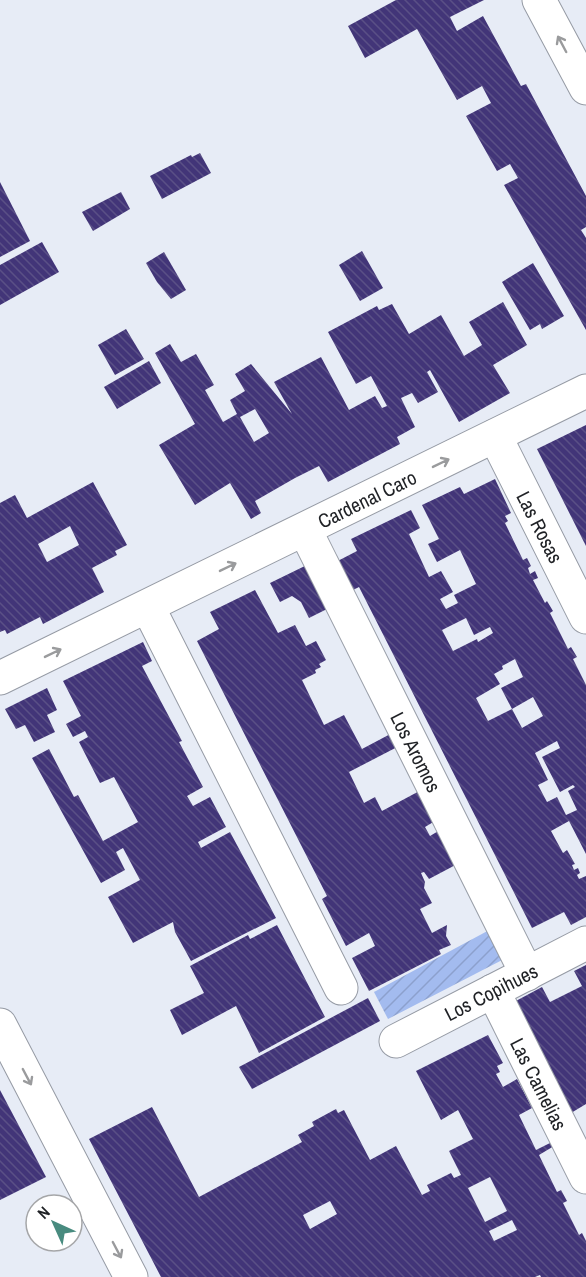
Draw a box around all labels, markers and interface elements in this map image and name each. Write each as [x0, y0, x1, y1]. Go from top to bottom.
one-way arrow [556, 35, 568, 53]
one-way arrow [431, 456, 449, 468]
street label: Cardenal Caro [313, 463, 421, 535]
street label: Las Rosas [510, 486, 570, 568]
one-way arrow [218, 561, 236, 573]
one-way arrow [43, 646, 61, 658]
street label: Los Aromos [384, 707, 448, 797]
street label: Los Copihues [440, 957, 542, 1027]
street label: Las Camelias [504, 1033, 574, 1135]
one-way arrow [21, 1068, 33, 1085]
north arrow [24, 1193, 84, 1253]
text: N [32, 1201, 55, 1224]
one-way arrow [112, 1240, 123, 1258]

